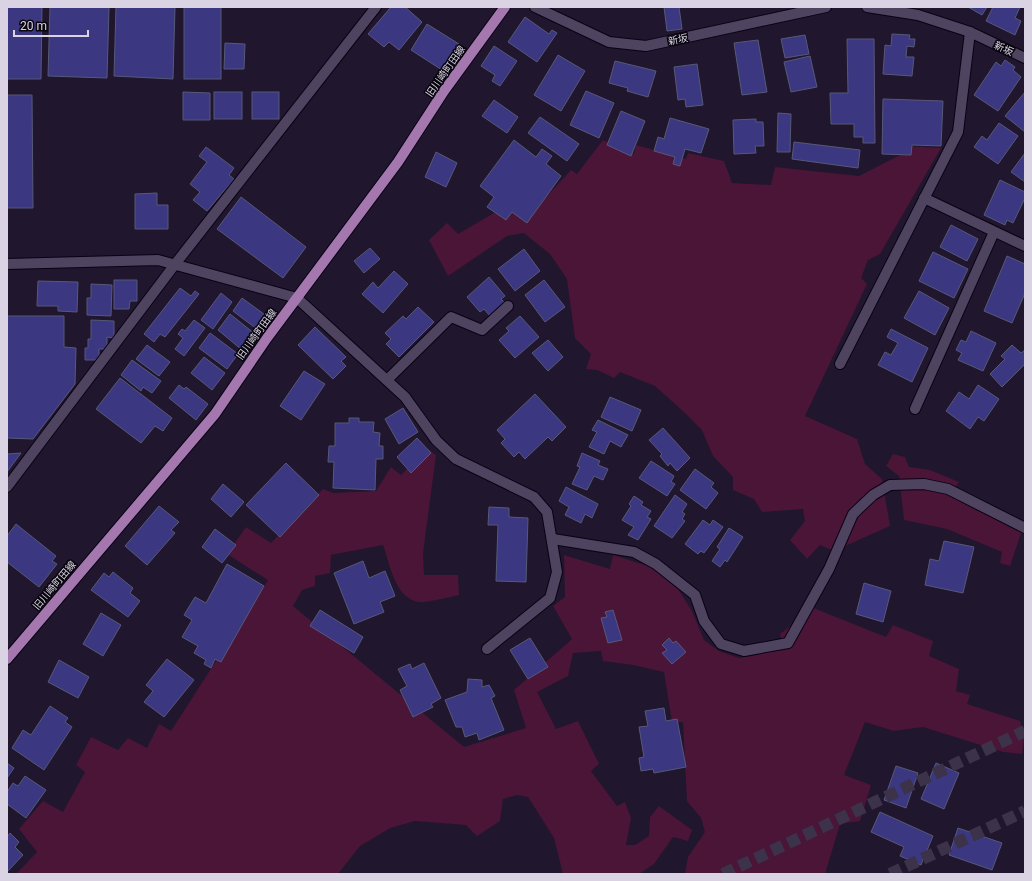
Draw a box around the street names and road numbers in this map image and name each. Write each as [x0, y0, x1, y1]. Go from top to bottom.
street label: 新坂 [667, 32, 689, 47]
street label: 新坂 [992, 39, 1015, 58]
street label: 旧川崎町田線 [424, 44, 467, 99]
street label: 旧川崎町田線 [234, 307, 278, 362]
street label: 旧川崎町田線 [31, 559, 78, 612]

